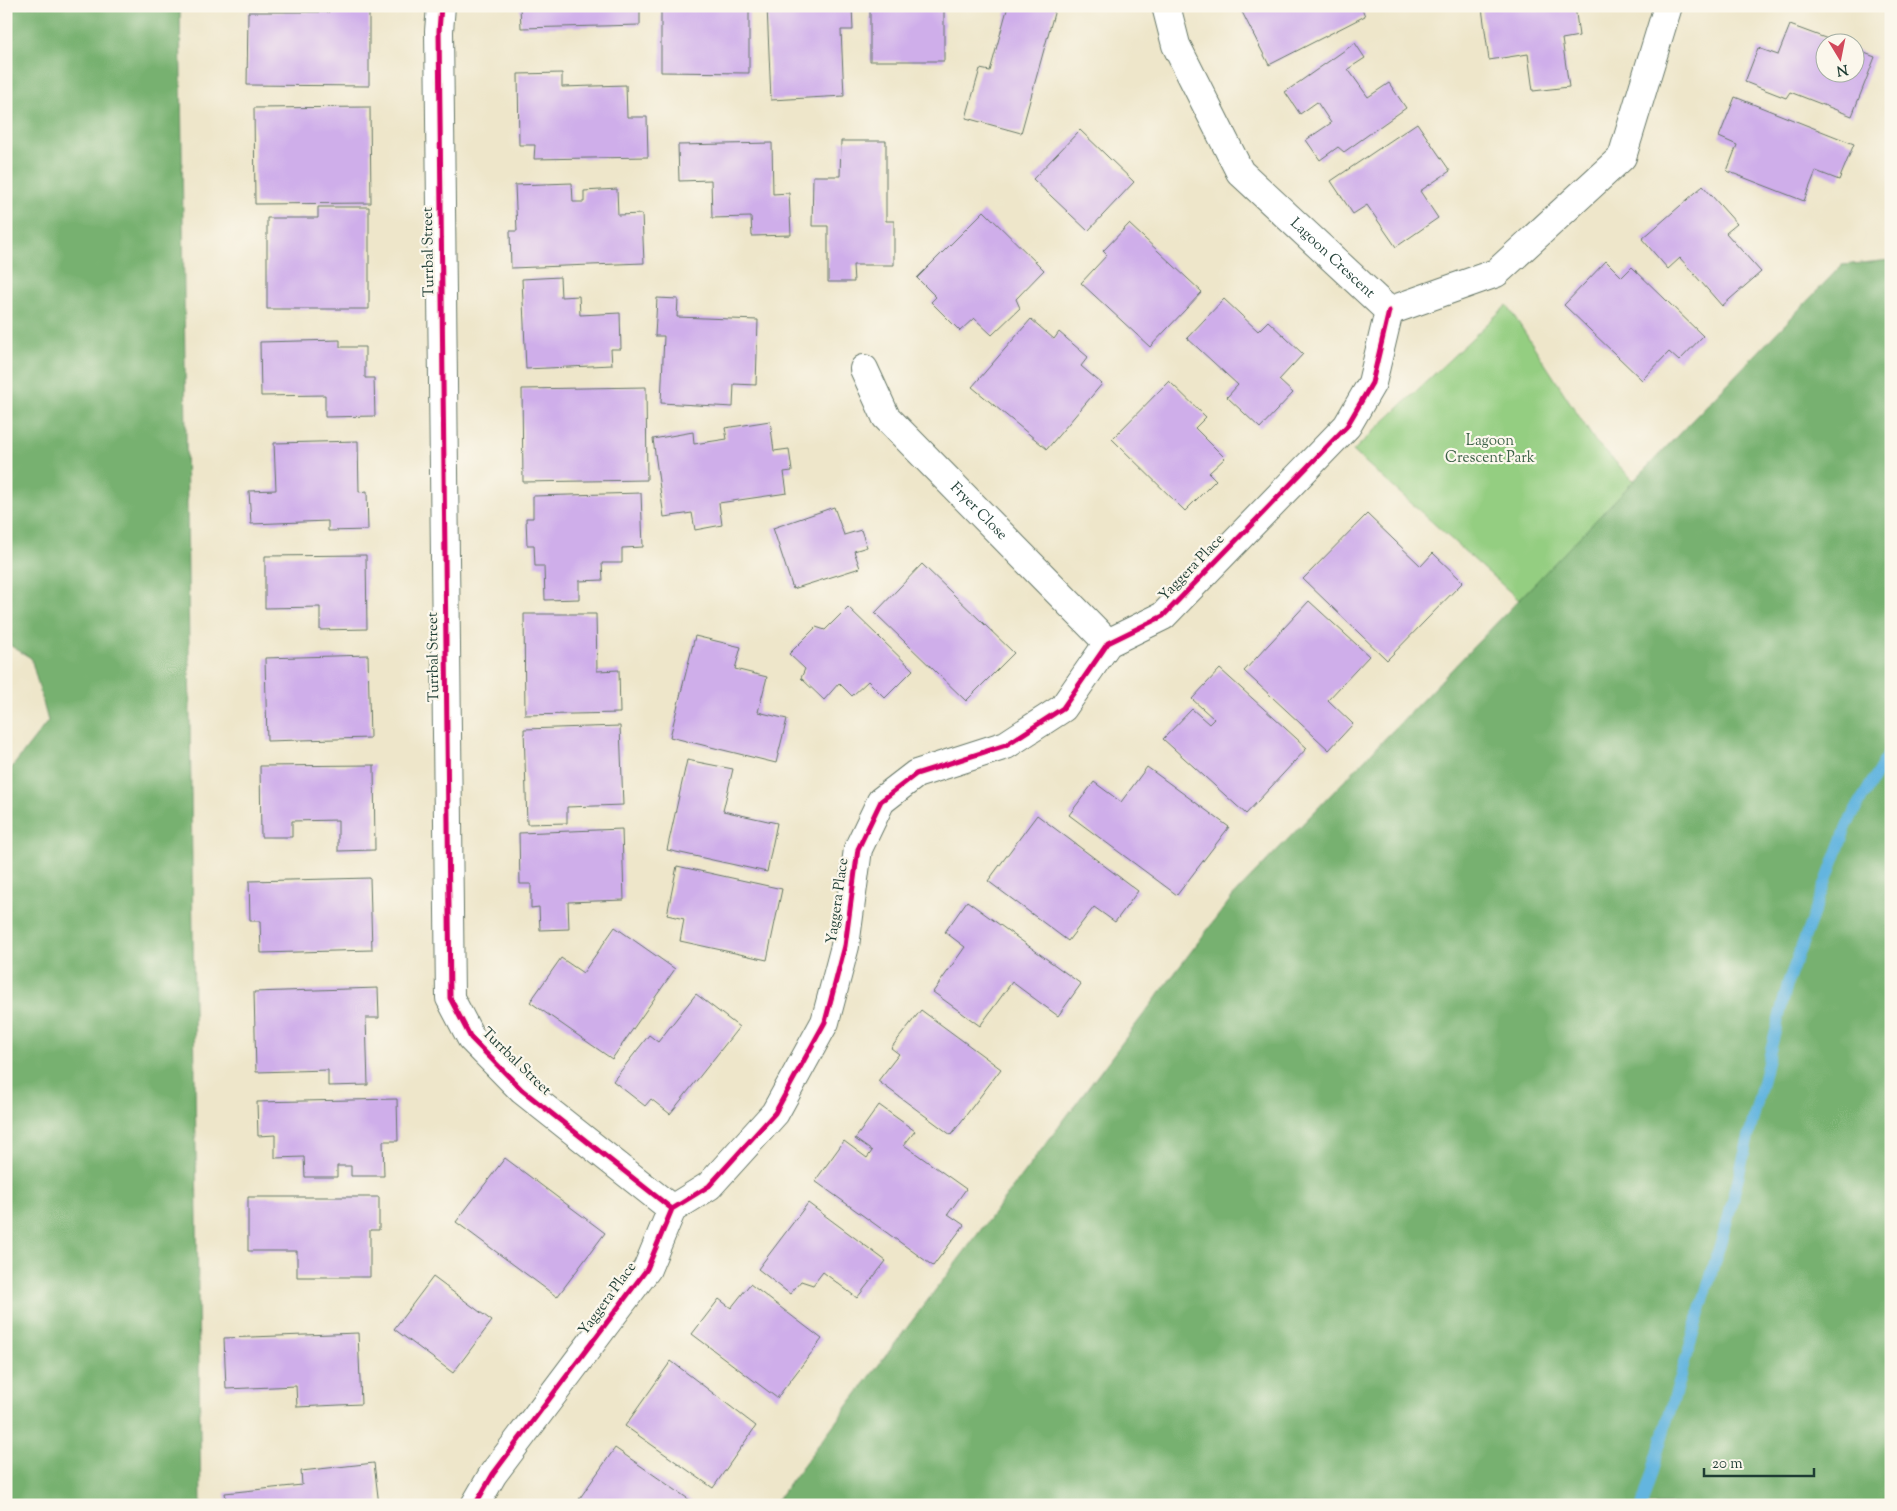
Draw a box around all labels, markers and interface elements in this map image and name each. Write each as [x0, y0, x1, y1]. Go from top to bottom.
north arrow [1814, 32, 1864, 82]
text: N [1835, 58, 1849, 80]
street label: Turrbal Street [418, 207, 440, 297]
street label: Lagoon Crescent [1285, 213, 1380, 303]
park label: Lagoon Crescent Park [1445, 431, 1535, 469]
street label: Fryer Close [945, 478, 1012, 545]
street label: Yaggera Place [1154, 530, 1230, 606]
street label: Turrbal Street [423, 612, 445, 702]
street label: Yaggera Place [822, 857, 854, 945]
street label: Turrbal Street [476, 1023, 556, 1101]
street label: Yaggera Place [574, 1258, 642, 1340]
scale bar [1704, 1446, 1814, 1478]
text: 20 m [1712, 1454, 1743, 1475]

